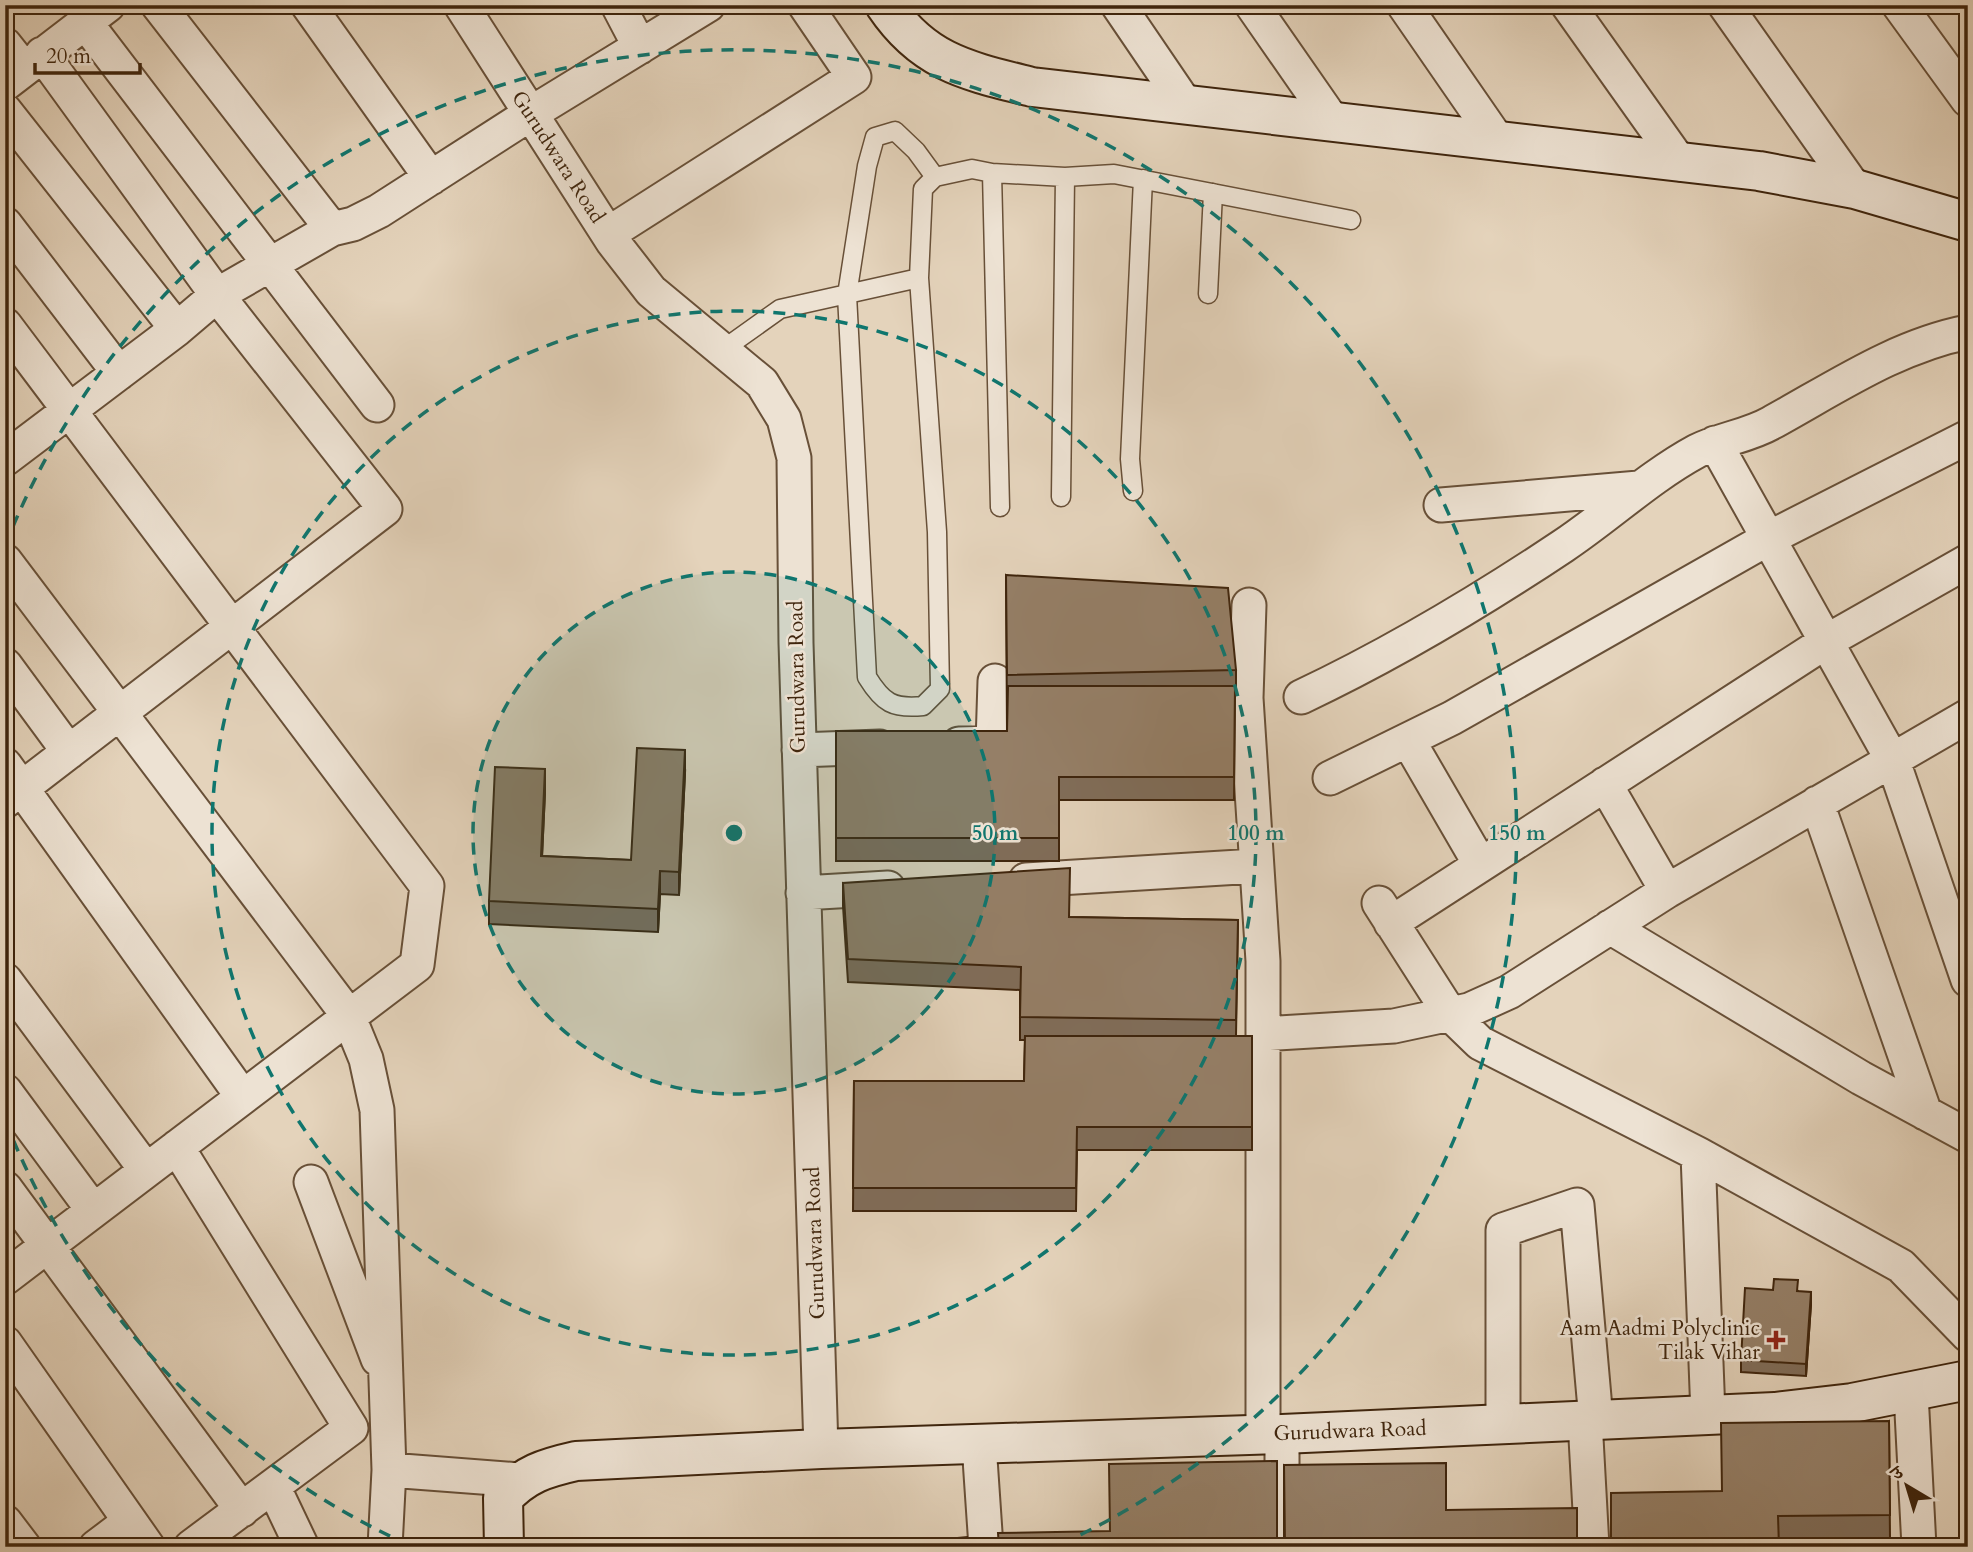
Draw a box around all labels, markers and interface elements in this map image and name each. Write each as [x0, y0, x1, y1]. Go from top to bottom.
scale bar [35, 32, 140, 76]
text: 20 m [46, 42, 91, 71]
street label: Gurudwara Road [504, 85, 612, 229]
street label: Gurudwara Road [781, 600, 813, 754]
text: 50 m [972, 819, 1019, 848]
text: 100 m [1227, 819, 1285, 848]
text: 150 m [1488, 819, 1546, 848]
centre of rings [722, 821, 746, 845]
street label: Gurudwara Road [798, 1166, 832, 1320]
place label: Aam Aadmi Polyclinic Tilak Vihar [1560, 1314, 1760, 1367]
marker: Aam Aadmi Polyclinic Tilak Vihar [1766, 1330, 1786, 1350]
street label: Gurudwara Road [1273, 1414, 1427, 1448]
north arrow [1871, 1450, 1941, 1520]
text: उ [1884, 1459, 1910, 1488]

